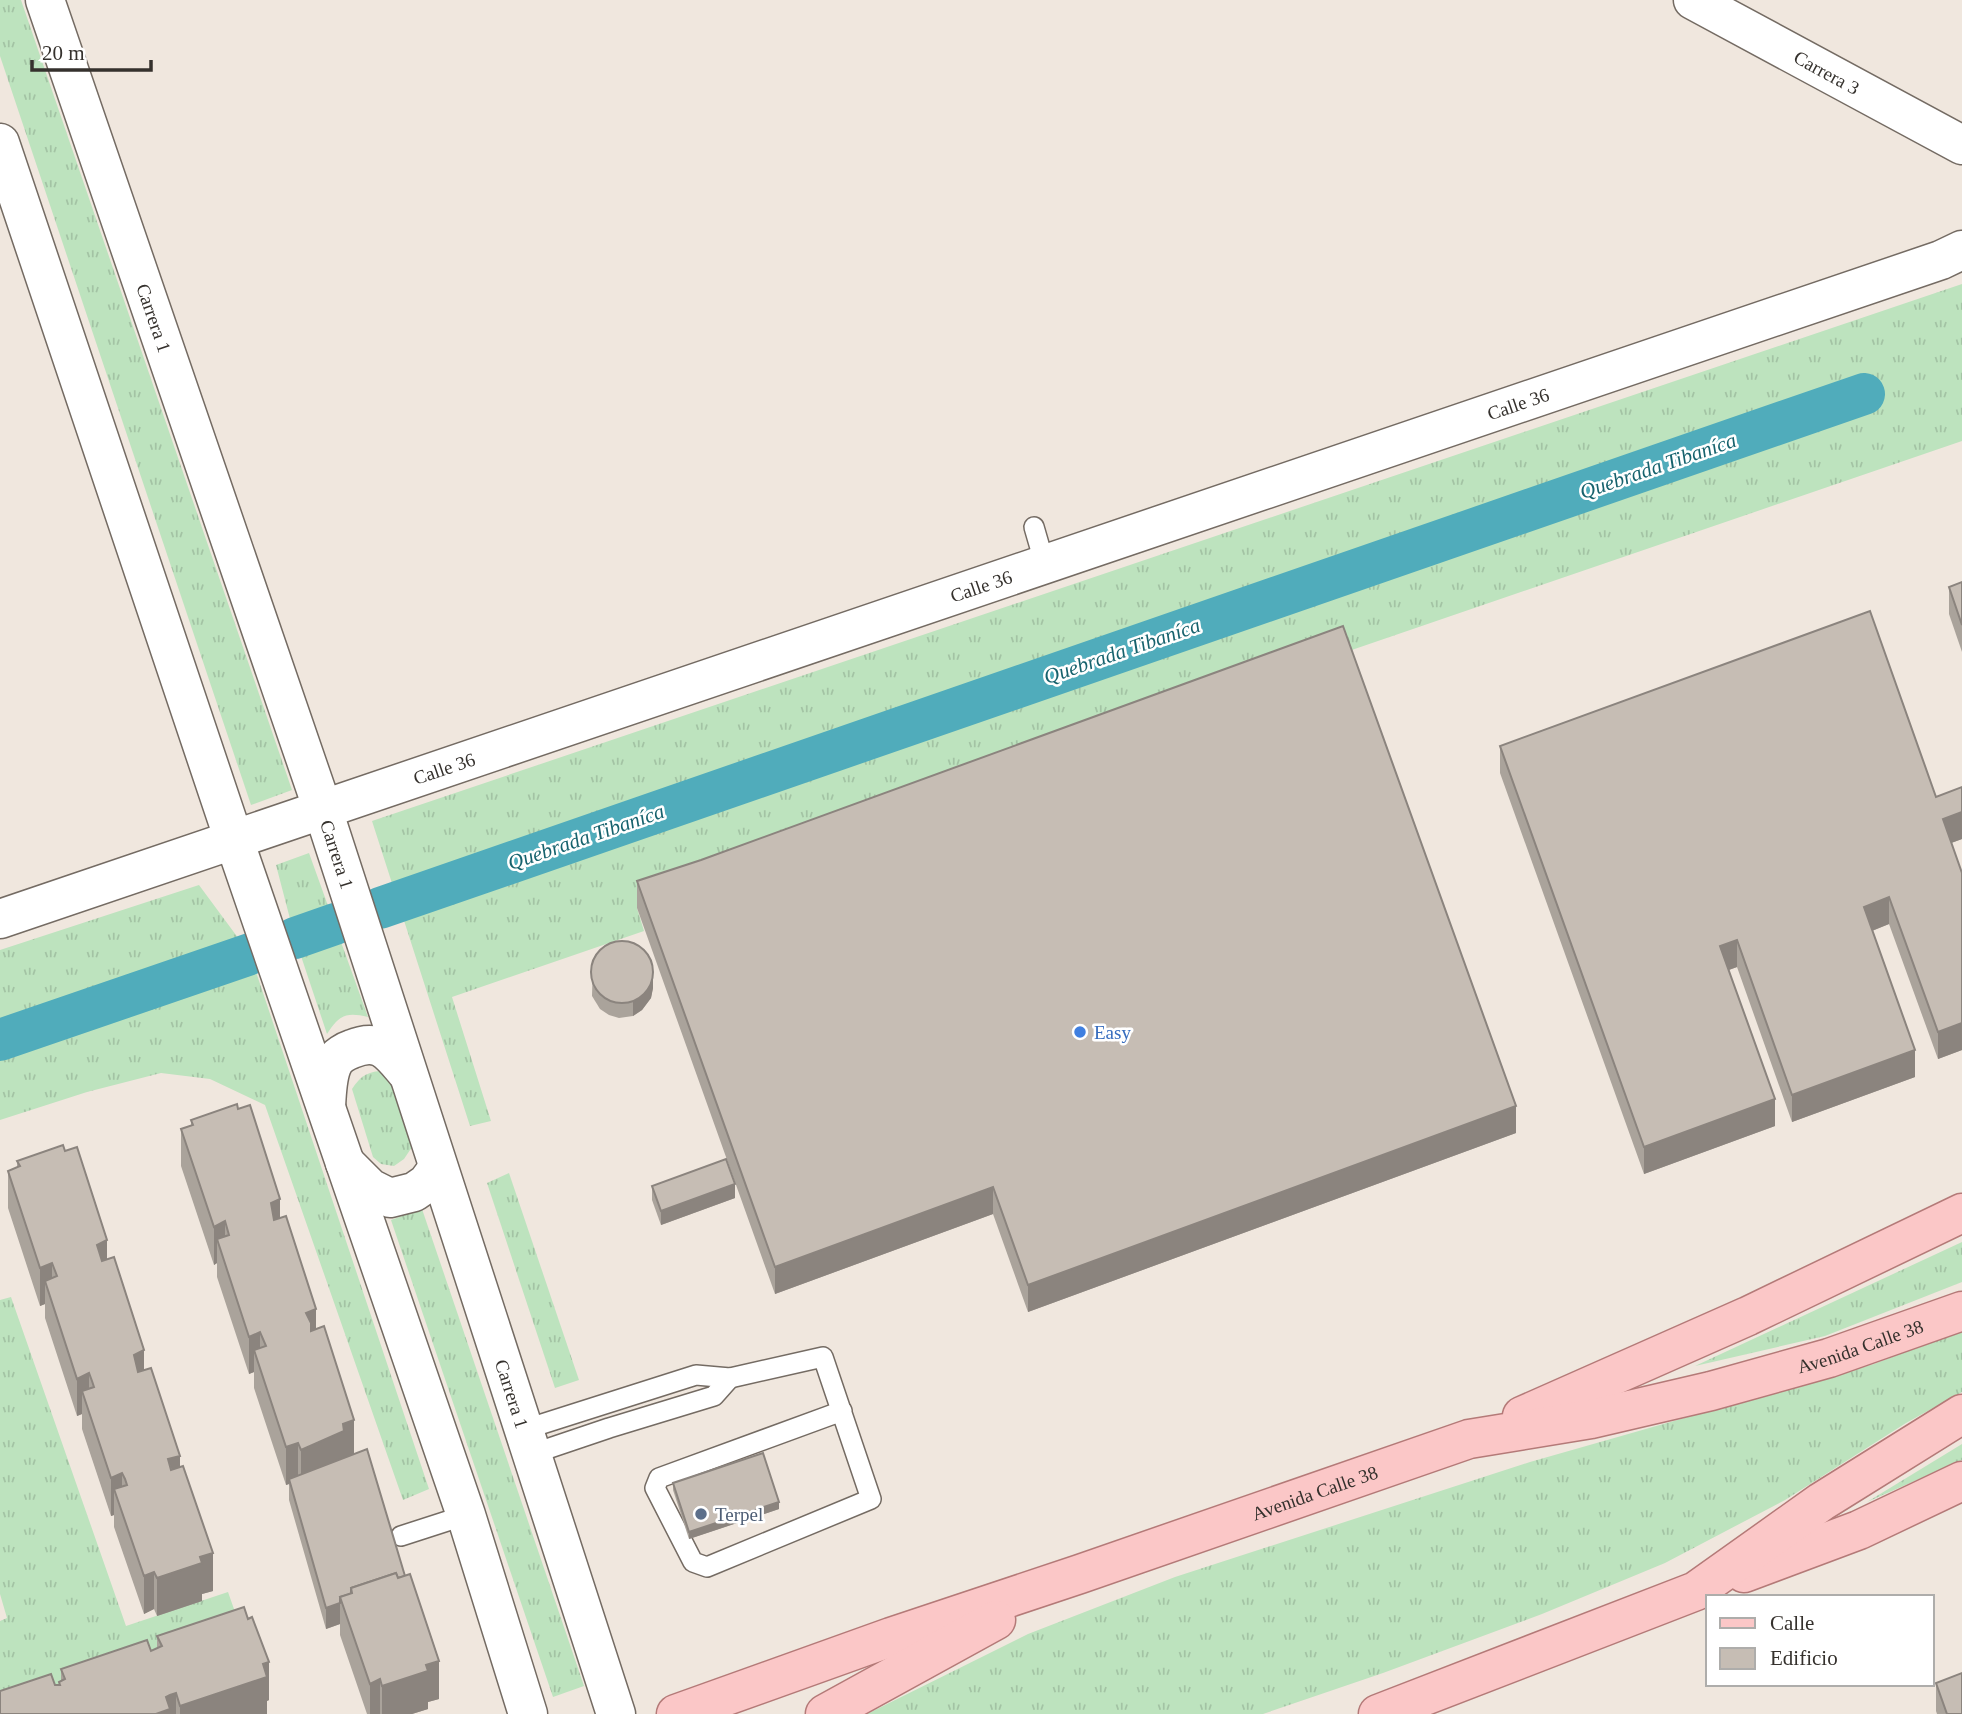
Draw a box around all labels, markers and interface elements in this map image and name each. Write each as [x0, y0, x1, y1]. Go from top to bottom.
scale bar [32, 28, 150, 72]
text: 20 m [42, 41, 85, 65]
street label: Carrera 3 [1790, 46, 1863, 99]
street label: Carrera 1 [132, 281, 175, 355]
street label: Calle 36 [1484, 384, 1552, 424]
water label: Quebrada Tibaníca [1577, 428, 1739, 504]
street label: Calle 36 [948, 566, 1015, 607]
water label: Quebrada Tibaníca [1041, 613, 1203, 689]
street label: Calle 36 [411, 748, 478, 789]
water label: Quebrada Tibaníca [505, 799, 667, 875]
street label: Carrera 1 [316, 817, 358, 892]
place label: Easy [1094, 1022, 1131, 1043]
marker: Easy [1072, 1024, 1088, 1040]
street label: Avenida Calle 38 [1795, 1316, 1926, 1377]
street label: Carrera 1 [491, 1357, 533, 1431]
street label: Avenida Calle 38 [1249, 1462, 1380, 1525]
place label: Terpel [715, 1504, 763, 1525]
marker: Terpel [693, 1506, 709, 1522]
legend [1706, 1595, 1934, 1686]
text: Calle [1770, 1611, 1814, 1635]
text: Edificio [1770, 1646, 1838, 1670]

